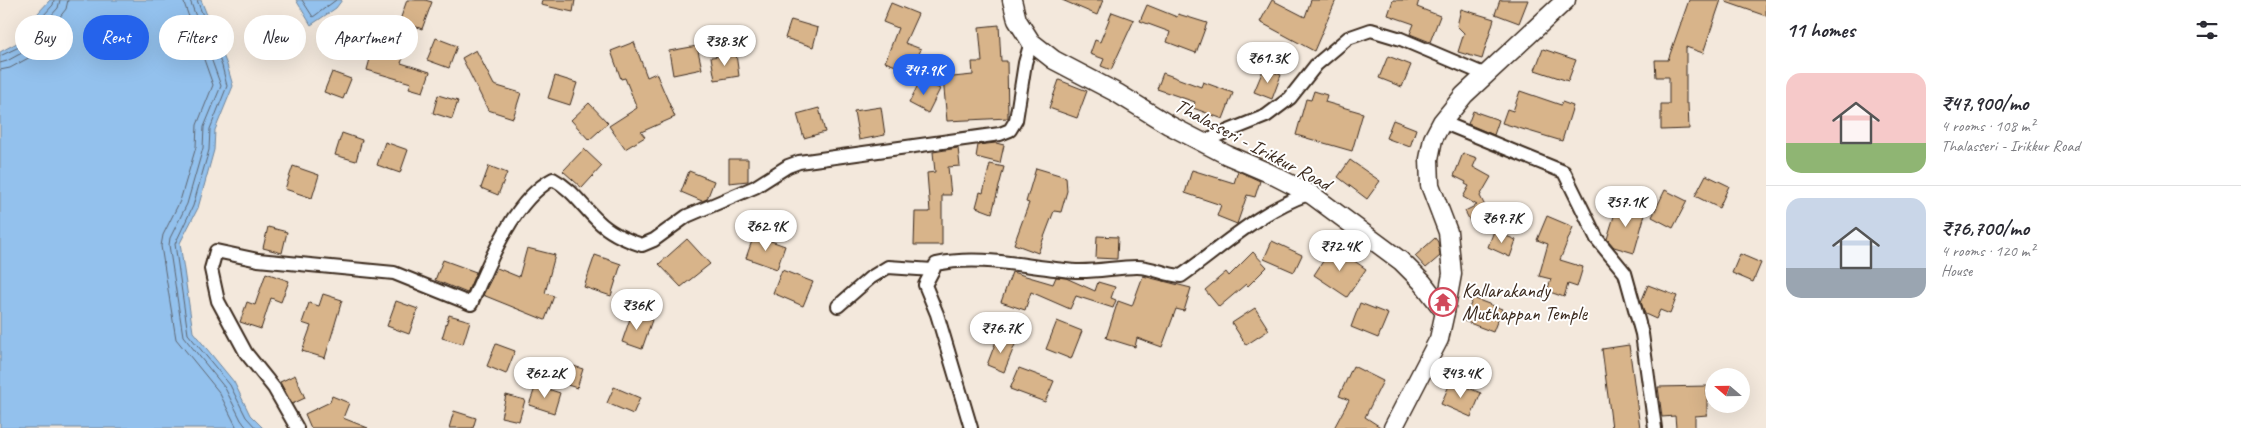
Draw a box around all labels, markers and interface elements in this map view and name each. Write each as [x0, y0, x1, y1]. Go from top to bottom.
chip: Buy [15, 15, 73, 60]
chip: Rent [83, 15, 149, 60]
chip: Filters [159, 15, 234, 60]
chip: New [244, 15, 306, 60]
chip: Apartment [316, 15, 418, 60]
icon: filters [2193, 16, 2221, 44]
text: 11 homes [1786, 17, 1855, 43]
pin: ₹38.3K [684, 24, 766, 67]
text: ₹38.3K [705, 31, 745, 51]
pin: ₹61.3K [1227, 42, 1309, 84]
text: ₹61.3K [1248, 48, 1288, 68]
pin: ₹47.9K [883, 54, 965, 96]
text: ₹47.9K [904, 60, 944, 80]
text: ₹47,900/mo [1941, 90, 2028, 116]
street label: Thalasseri - Irikkur Road [1170, 93, 1338, 198]
icon: home [1826, 93, 1886, 153]
text: 4 rooms · 108 m² [1941, 116, 2035, 136]
text: Thalasseri - Irikkur Road [1941, 136, 2080, 156]
pin: ₹57.1K [1585, 186, 1667, 228]
text: ₹57.1K [1606, 192, 1646, 212]
pin: ₹69.7K [1461, 202, 1543, 244]
text: ₹69.7K [1482, 208, 1522, 228]
pin: ₹62.9K [725, 210, 807, 252]
text: ₹76,700/mo [1941, 215, 2029, 241]
text: ₹62.9K [746, 216, 786, 236]
icon: home [1826, 218, 1886, 278]
pin: ₹72.4K [1299, 230, 1381, 272]
text: ₹72.4K [1320, 236, 1360, 256]
text: 4 rooms · 120 m² [1941, 241, 2035, 261]
text: House [1941, 261, 1972, 281]
place label: Kallarakandy Muthappan Temple [1462, 278, 1588, 326]
temple icon: Kallarakandy Muthappan Temple [1428, 287, 1458, 317]
pin: ₹36K [607, 288, 667, 331]
text: ₹36K [622, 295, 652, 315]
pin: ₹76.7K [960, 312, 1042, 354]
text: ₹76.7K [981, 318, 1021, 338]
pin: ₹62.2K [504, 356, 586, 399]
pin: ₹43.4K [1420, 356, 1502, 399]
text: ₹62.2K [525, 363, 565, 383]
text: ₹43.4K [1441, 363, 1481, 383]
north arrow [1705, 368, 1750, 412]
map controls [1705, 368, 1750, 413]

